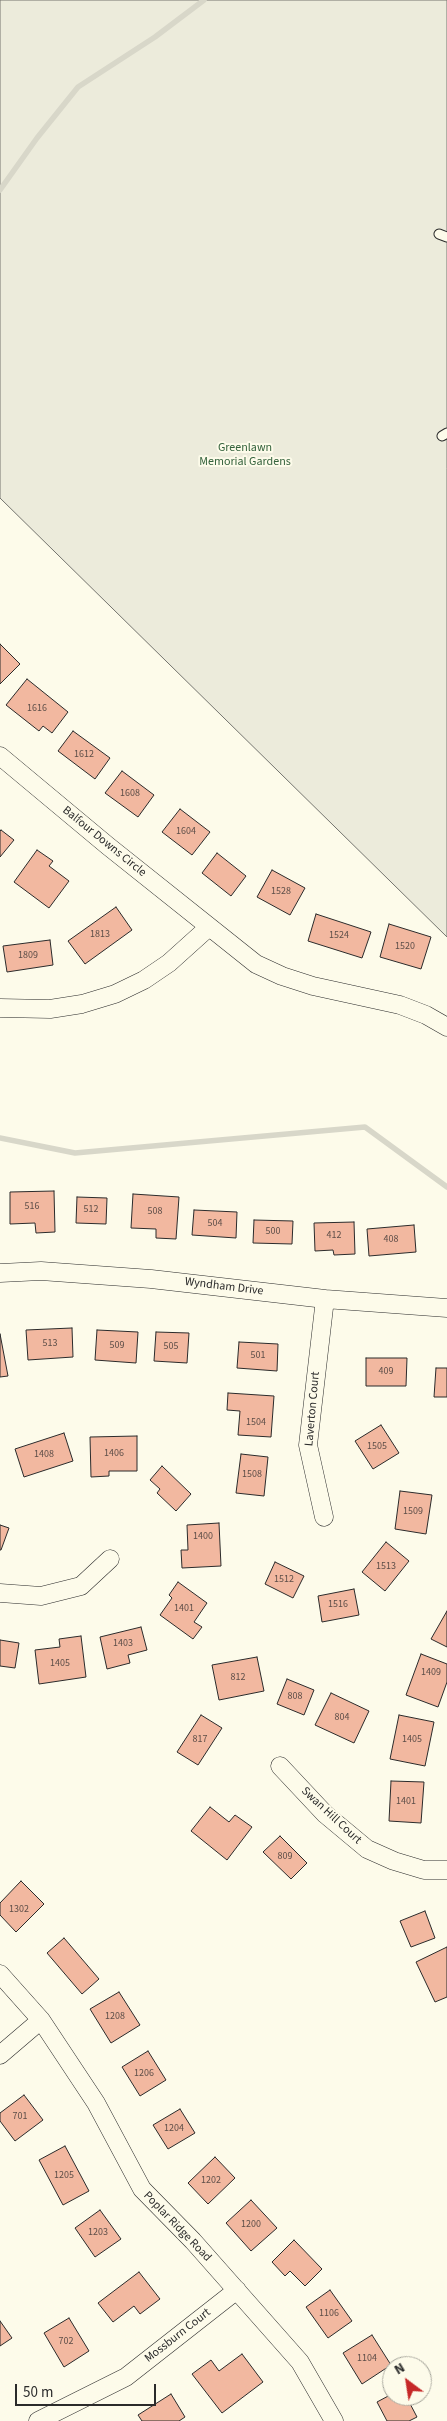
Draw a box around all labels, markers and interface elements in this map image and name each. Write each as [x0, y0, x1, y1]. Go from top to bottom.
park label: Greenlawn Memorial Gardens [199, 441, 291, 469]
house number: 1616 [27, 703, 47, 715]
house number: 1612 [74, 749, 94, 761]
house number: 1608 [120, 788, 140, 800]
street label: Balfour Downs Circle [59, 804, 149, 880]
house number: 1604 [176, 826, 196, 838]
house number: 1528 [271, 886, 291, 898]
house number: 1813 [90, 929, 110, 941]
house number: 1524 [329, 930, 349, 942]
house number: 1520 [395, 941, 415, 953]
house number: 1809 [18, 950, 38, 962]
house number: 516 [25, 1201, 39, 1213]
house number: 512 [84, 1204, 98, 1216]
house number: 508 [148, 1206, 162, 1218]
house number: 504 [208, 1218, 222, 1230]
house number: 500 [266, 1226, 280, 1238]
house number: 412 [327, 1230, 341, 1242]
house number: 408 [384, 1234, 398, 1246]
street label: Wyndham Drive [184, 1275, 264, 1299]
house number: 513 [43, 1338, 57, 1350]
house number: 509 [110, 1340, 124, 1352]
house number: 505 [164, 1341, 178, 1353]
house number: 501 [251, 1350, 265, 1362]
house number: 409 [379, 1366, 393, 1378]
street label: Laverton Court [303, 1371, 323, 1447]
house number: 1504 [246, 1417, 266, 1429]
house number: 1505 [367, 1441, 387, 1453]
house number: 1406 [104, 1448, 124, 1460]
house number: 1408 [34, 1449, 54, 1461]
house number: 1508 [242, 1469, 262, 1481]
house number: 1509 [403, 1506, 423, 1518]
house number: 1400 [193, 1531, 213, 1543]
house number: 1513 [376, 1561, 396, 1573]
house number: 1512 [274, 1574, 294, 1586]
house number: 1516 [328, 1599, 348, 1611]
house number: 1401 [174, 1603, 194, 1615]
house number: 1403 [113, 1638, 133, 1650]
house number: 1405 [50, 1658, 70, 1670]
house number: 1409 [421, 1667, 441, 1679]
house number: 812 [231, 1672, 245, 1684]
house number: 808 [288, 1691, 302, 1703]
house number: 804 [335, 1712, 349, 1724]
house number: 817 [193, 1734, 207, 1746]
house number: 1405 [402, 1734, 422, 1746]
street label: Swan Hill Court [298, 1784, 364, 1848]
house number: 1401 [396, 1796, 416, 1808]
house number: 809 [278, 1851, 292, 1863]
house number: 1302 [9, 1904, 29, 1916]
house number: 1208 [105, 2011, 125, 2023]
house number: 1206 [134, 2068, 154, 2080]
house number: 701 [13, 2111, 27, 2123]
house number: 1204 [164, 2123, 184, 2135]
house number: 1205 [54, 2170, 74, 2182]
house number: 1202 [201, 2175, 221, 2187]
street label: Poplar Ridge Road [140, 2189, 214, 2265]
house number: 1200 [241, 2219, 261, 2231]
house number: 1203 [88, 2227, 108, 2239]
street label: Mossburn Court [142, 2306, 214, 2366]
house number: 1106 [319, 2308, 339, 2320]
house number: 702 [59, 2336, 73, 2348]
house number: 1104 [357, 2353, 377, 2365]
north arrow [382, 2356, 432, 2406]
text: N [391, 2358, 409, 2380]
scale bar [18, 2374, 159, 2406]
text: 50 m [23, 2382, 53, 2403]

